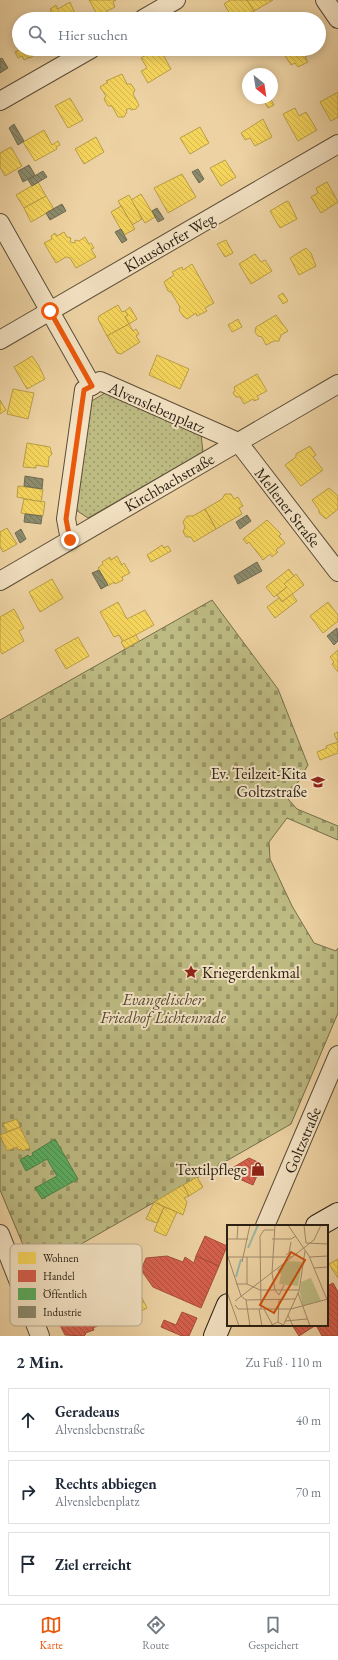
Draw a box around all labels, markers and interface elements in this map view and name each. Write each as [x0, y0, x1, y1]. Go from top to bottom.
search box [12, 12, 326, 56]
icon: search [26, 23, 48, 45]
text: Hier suchen [58, 25, 128, 44]
north arrow [242, 68, 278, 104]
street label: Klausdorfer Weg [120, 207, 219, 277]
route start [41, 302, 59, 320]
street label: Alvenslebenplatz [104, 376, 208, 438]
street label: Kirchbachstraße [121, 448, 218, 517]
street label: Mellener Straße [250, 463, 325, 552]
route end [61, 531, 79, 549]
place label: Ev. Teilzeit-Kita Goltzstraße [211, 763, 308, 802]
school or university icon: Ev. Teilzeit-Kita Goltzstraße [310, 774, 326, 790]
place label: Kriegerdenkmal [202, 962, 300, 983]
place icon: Kriegerdenkmal [183, 964, 199, 980]
park label: Evangelischer Friedhof Lichtenrade [99, 989, 226, 1028]
street label: Goltzstraße [279, 1104, 326, 1177]
place label: Textilpflege [176, 1159, 247, 1180]
shop icon: Textilpflege [250, 1161, 266, 1177]
inset map [227, 1225, 328, 1326]
legend [10, 1244, 142, 1326]
text: Wohnen [43, 1251, 79, 1265]
text: Handel [43, 1269, 75, 1283]
text: Öffentlich [43, 1287, 87, 1301]
text: Industrie [43, 1305, 82, 1319]
text: 2 Min. [16, 1351, 63, 1373]
text: Zu Fuß · 110 m [245, 1354, 322, 1371]
text: Geradeaus [55, 1402, 119, 1421]
icon: ahead [17, 1409, 39, 1431]
text: 40 m [296, 1412, 321, 1429]
text: Alvenslebenstraße [55, 1421, 145, 1438]
text: Rechts abbiegen [55, 1474, 157, 1493]
icon: right [17, 1481, 39, 1503]
text: 70 m [296, 1484, 321, 1501]
text: Alvenslebenplatz [55, 1493, 139, 1510]
icon: arrive [17, 1553, 39, 1575]
text: Ziel erreicht [55, 1555, 131, 1574]
tab: Karte [40, 1614, 63, 1652]
tab: Route [142, 1614, 169, 1652]
tab: Gespeichert [248, 1614, 298, 1652]

